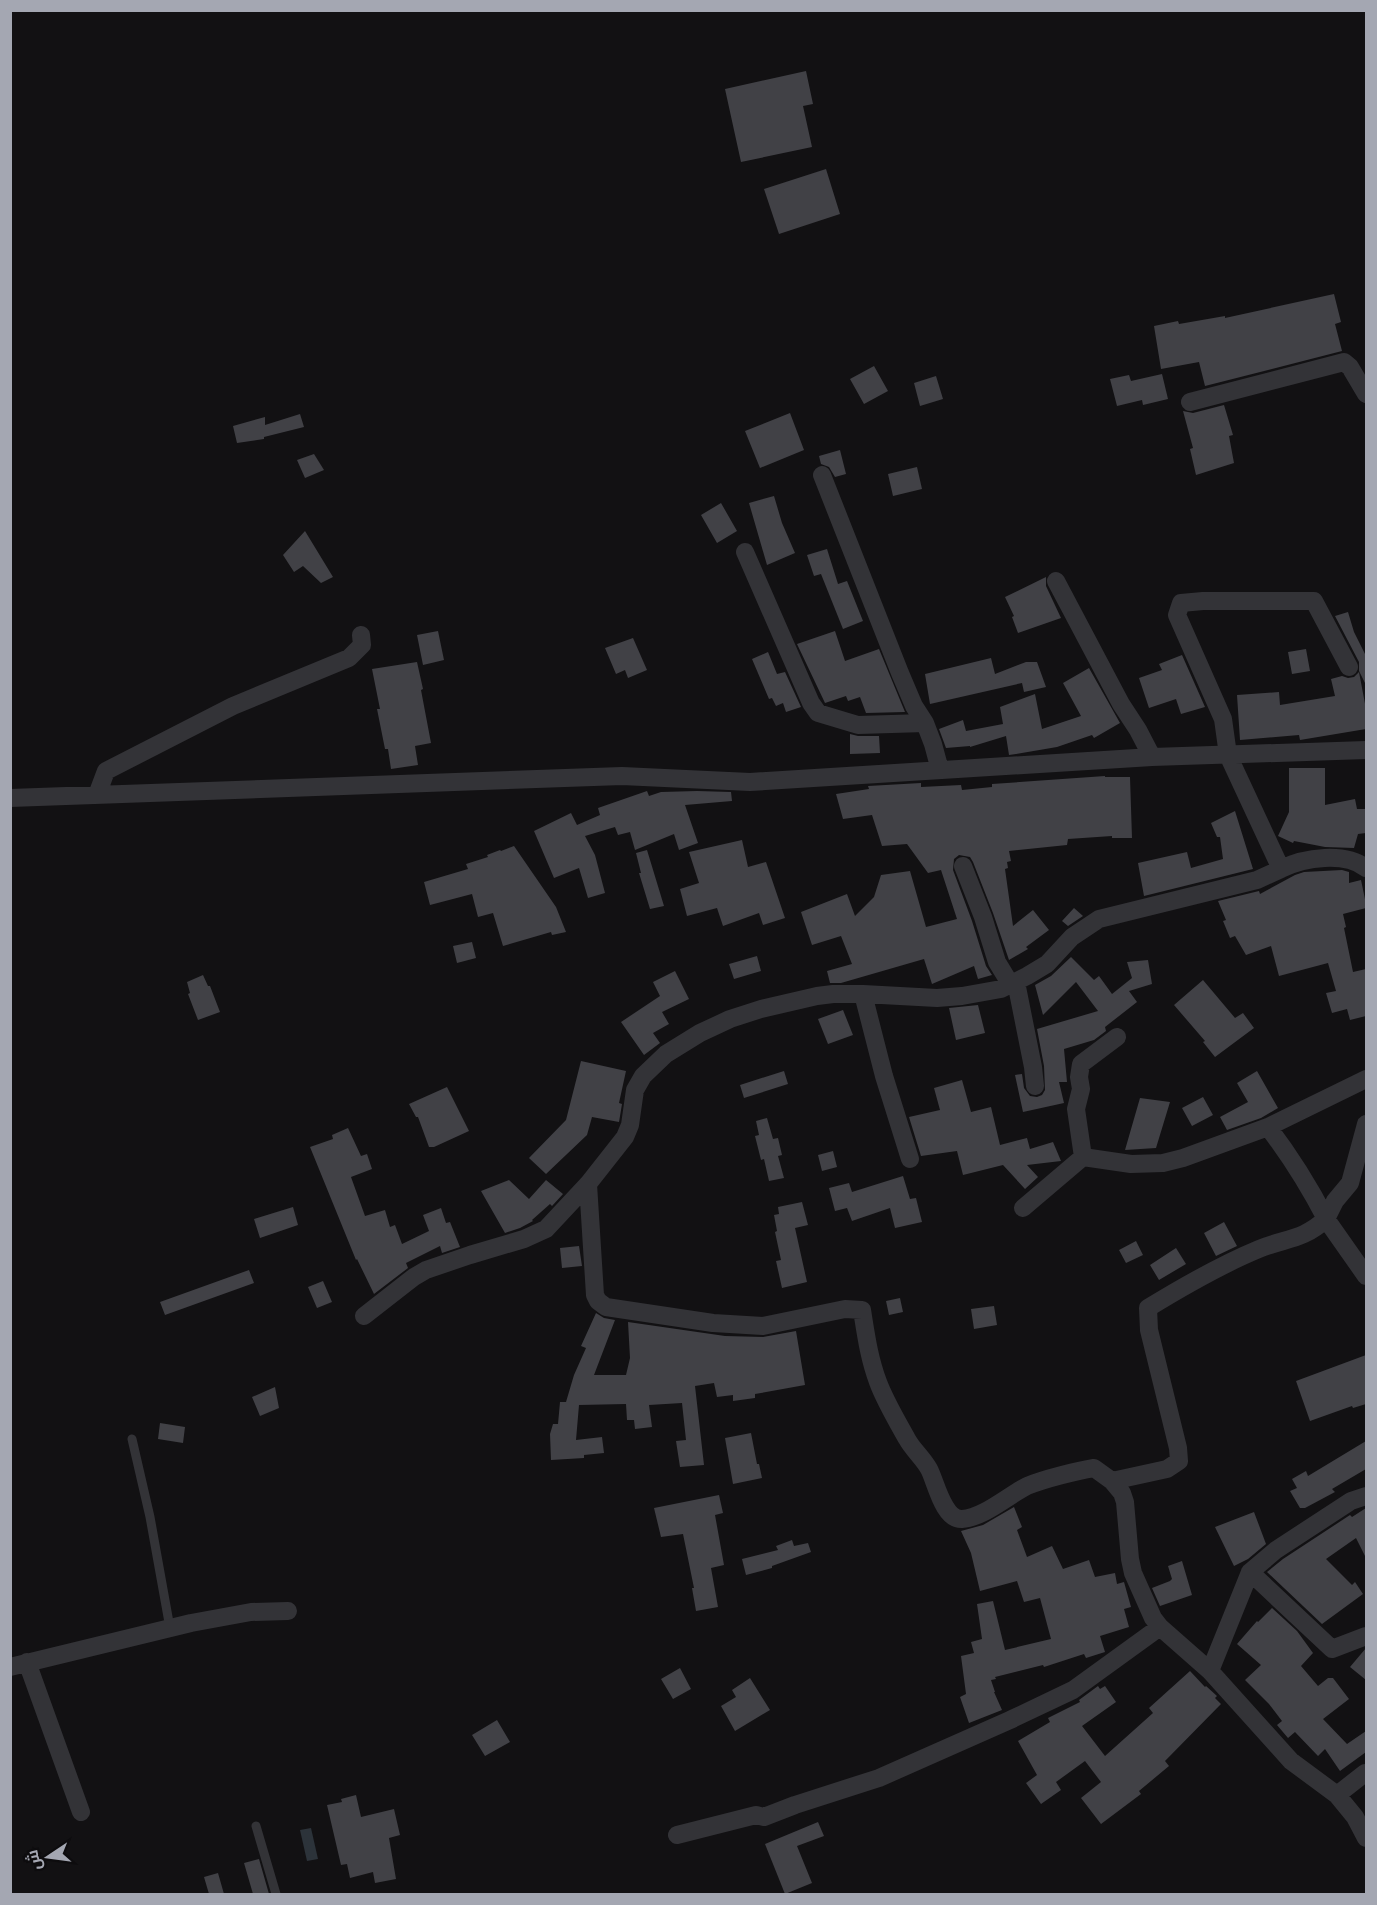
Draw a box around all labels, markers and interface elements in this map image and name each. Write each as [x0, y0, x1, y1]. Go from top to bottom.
north arrow [18, 1827, 78, 1887]
text: ش [21, 1848, 45, 1873]

